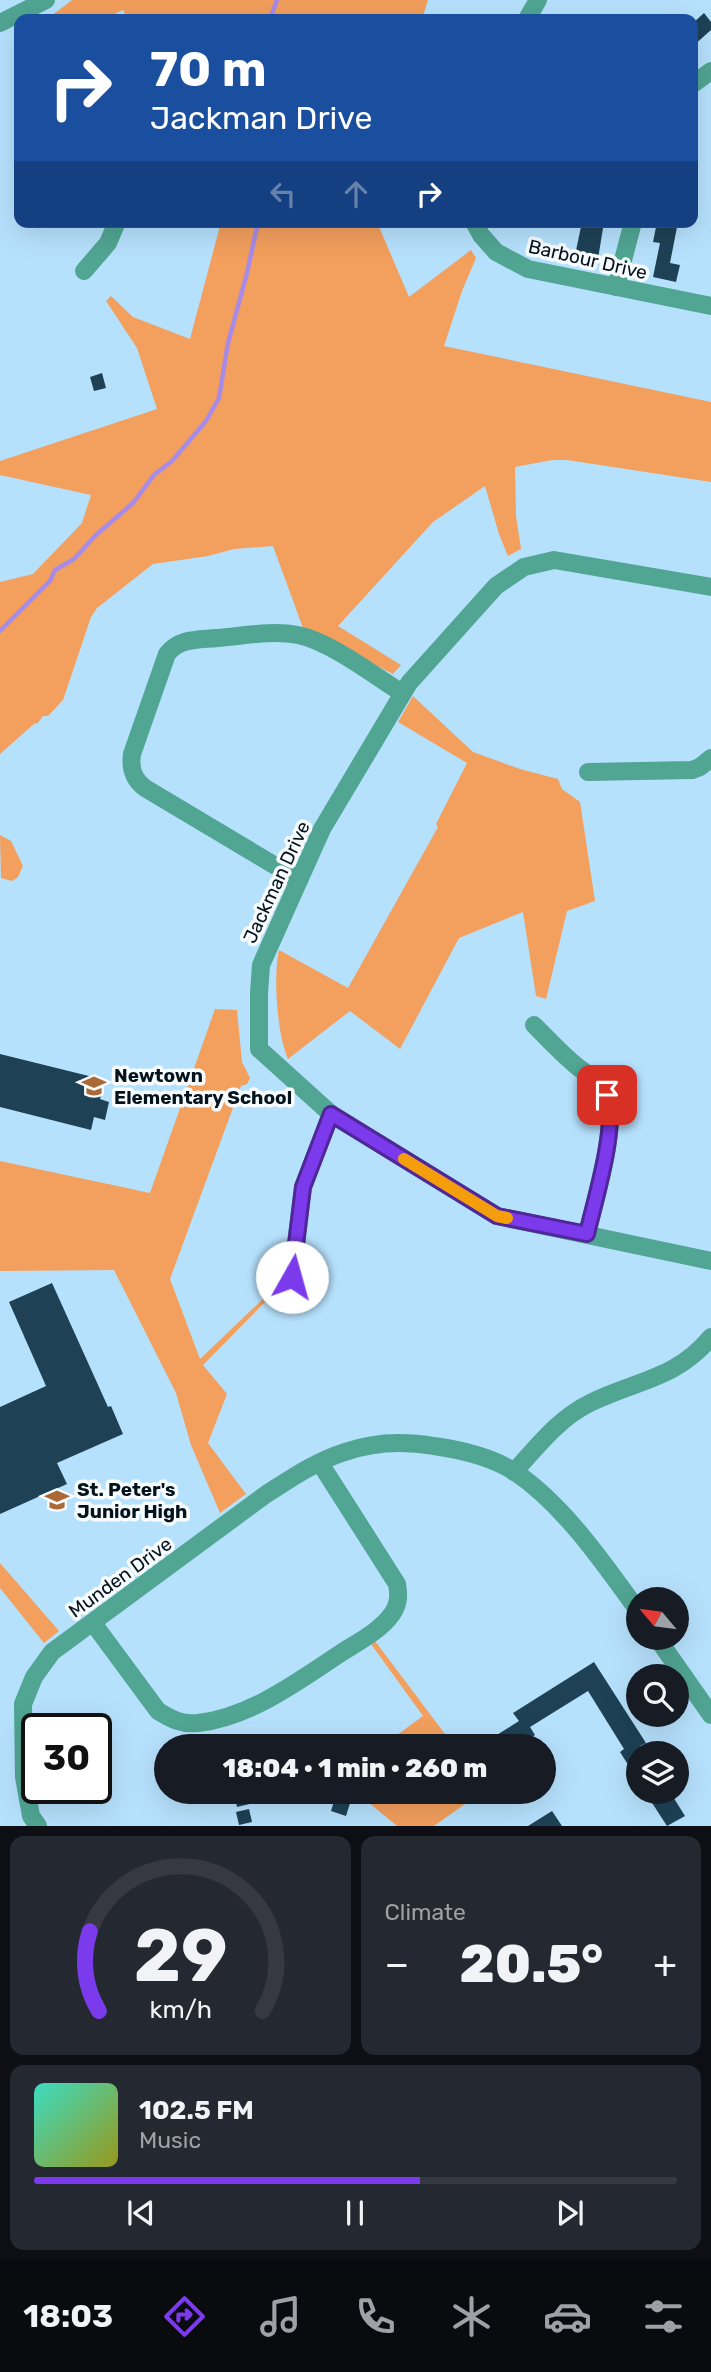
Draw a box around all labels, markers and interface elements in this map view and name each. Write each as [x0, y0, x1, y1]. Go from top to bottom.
text: 70 m [150, 40, 267, 98]
icon: right [35, 42, 126, 133]
text: Jackman Drive [150, 99, 372, 137]
icon: left [264, 175, 302, 213]
icon: ahead [337, 175, 375, 213]
icon: right [410, 175, 448, 213]
street label: Barbour Drive [526, 235, 650, 284]
street label: Jackman Drive [238, 818, 315, 947]
place label: Newtown Elementary School [114, 1064, 292, 1109]
pin [577, 1065, 637, 1125]
school or university icon: Newtown Elementary School [80, 1072, 108, 1100]
icon: arrive [588, 1076, 626, 1114]
position arrow [255, 1240, 329, 1314]
place label: St. Peter's Junior High [77, 1478, 187, 1523]
school or university icon: St. Peter's Junior High [43, 1486, 71, 1514]
street label: Munden Drive [64, 1532, 176, 1623]
north arrow [626, 1587, 690, 1650]
map controls [626, 1587, 689, 1804]
button: search [626, 1664, 689, 1727]
speed limit sign: 30 [21, 1713, 112, 1804]
button: layers [626, 1741, 689, 1804]
text: 18:04 · 1 min · 260 m [223, 1753, 487, 1784]
text: Climate [385, 1898, 466, 1926]
text: 29 [133, 1914, 227, 2000]
text: 20.5° [460, 1933, 603, 1995]
text: − [385, 1941, 409, 1987]
text: + [653, 1941, 677, 1987]
text: km/h [149, 1995, 211, 2024]
text: 102.5 FM [139, 2095, 254, 2126]
text: Music [139, 2126, 201, 2154]
icon: previous [122, 2194, 160, 2232]
icon: pause [336, 2194, 374, 2232]
icon: next [551, 2194, 589, 2232]
icon: directions [160, 2292, 209, 2341]
icon: music [256, 2292, 305, 2341]
icon: phone [351, 2292, 400, 2341]
icon: climate [447, 2292, 496, 2341]
icon: car [543, 2292, 592, 2341]
icon: filters [639, 2292, 688, 2341]
text: 18:03 [23, 2297, 113, 2335]

